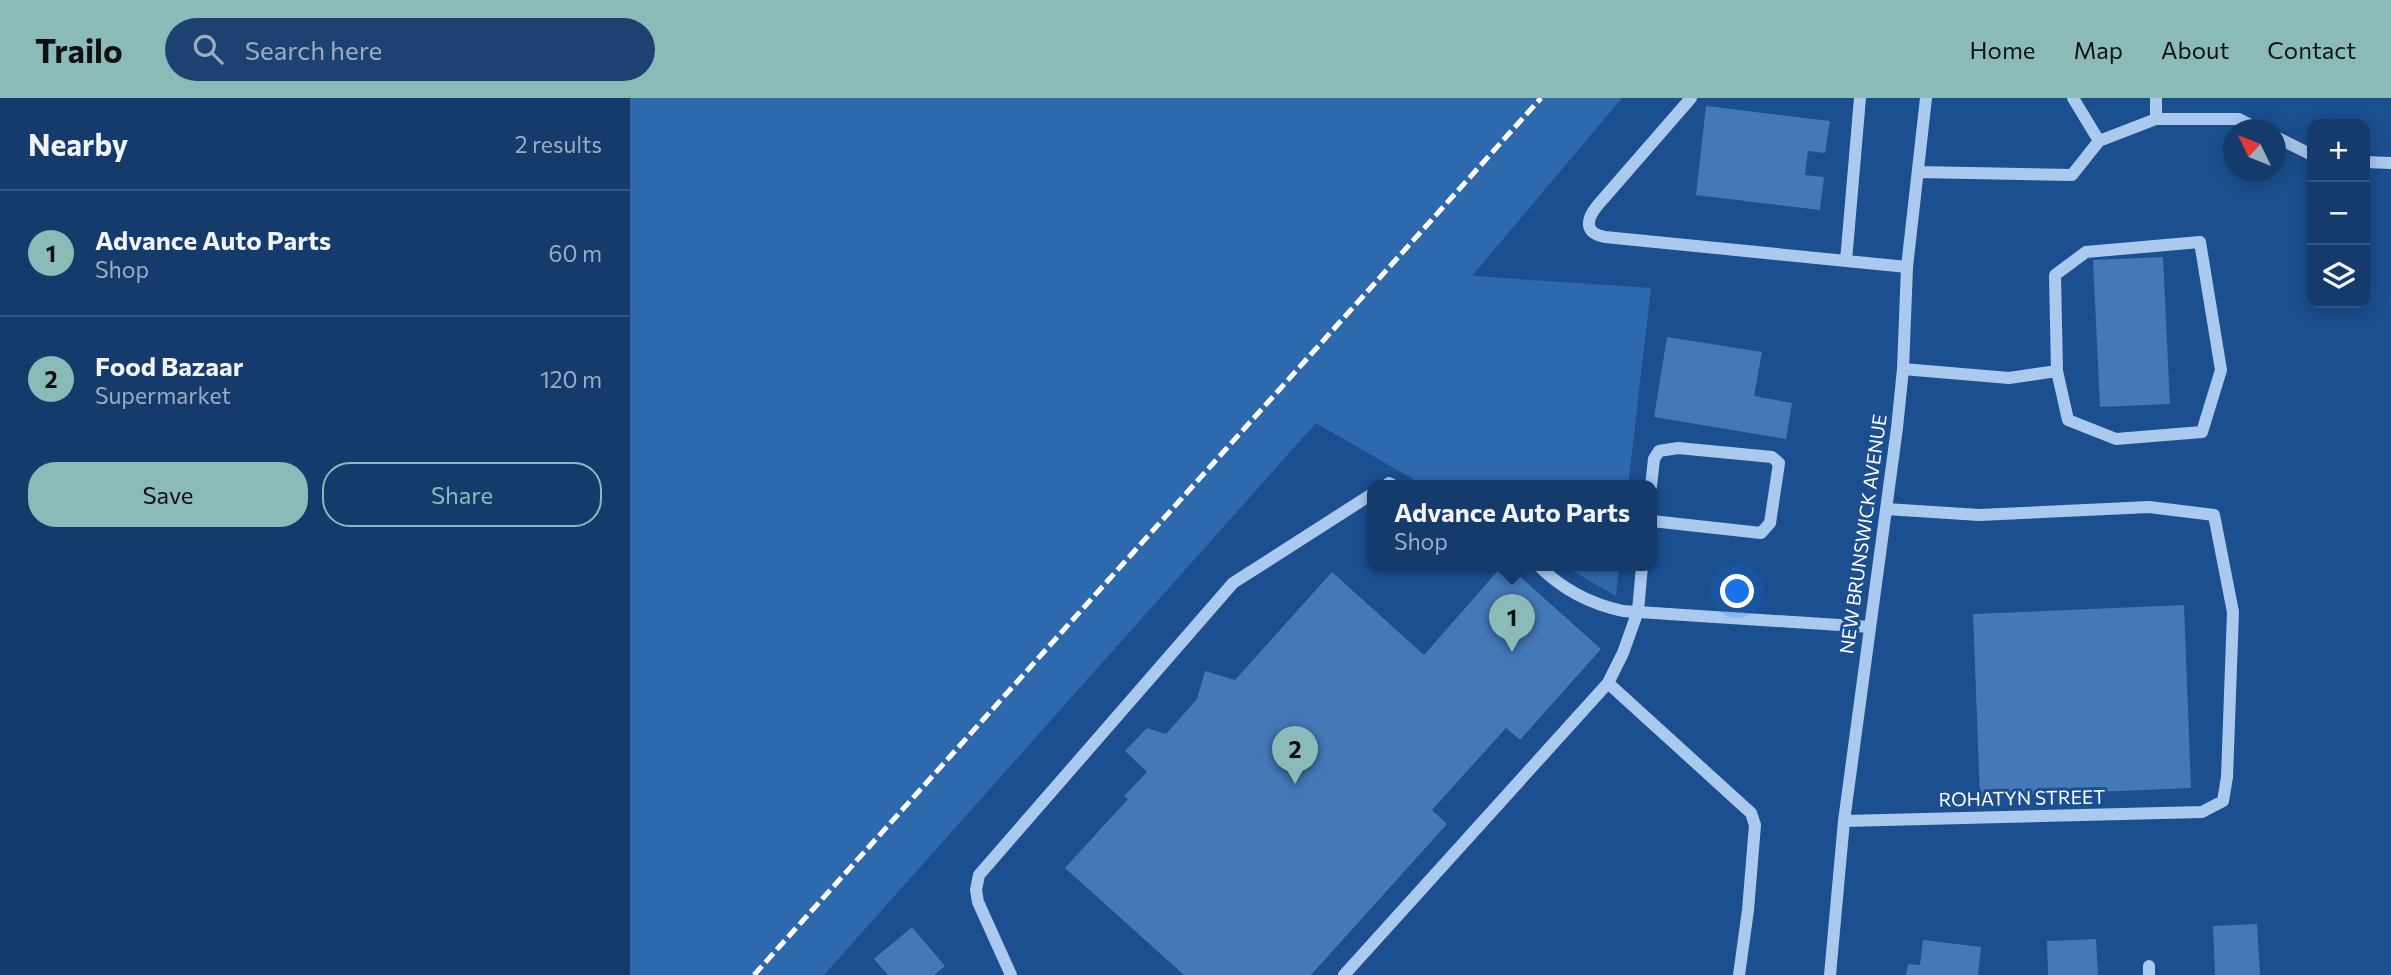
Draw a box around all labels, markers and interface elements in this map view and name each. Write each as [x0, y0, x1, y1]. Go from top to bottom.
search box [165, 18, 655, 81]
text: Trailo [35, 29, 123, 70]
icon: search [189, 30, 227, 68]
text: Search here [245, 34, 382, 65]
text: Home [1970, 35, 2036, 64]
text: Map [2074, 35, 2123, 64]
text: About [2161, 35, 2229, 64]
text: Contact [2267, 35, 2356, 64]
north arrow [2223, 119, 2286, 182]
map controls [2307, 119, 2370, 308]
button: + [2307, 119, 2370, 182]
text: Nearby [28, 125, 128, 162]
text: 2 results [515, 130, 602, 158]
button: − [2307, 182, 2370, 245]
text: Advance Auto Parts [95, 224, 331, 255]
text: 1 [46, 239, 56, 267]
text: 60 m [549, 239, 602, 267]
button: layers [2307, 245, 2370, 308]
text: Shop [95, 255, 149, 283]
text: Food Bazaar [95, 350, 243, 381]
text: 2 [44, 365, 58, 393]
text: 120 m [540, 365, 602, 393]
text: Supermarket [95, 381, 231, 409]
street label: NEW BRUNSWICK AVENUE [1834, 413, 1891, 655]
button: Save [28, 462, 308, 527]
button: Share [322, 462, 602, 527]
popup [1367, 480, 1657, 571]
text: Advance Auto Parts [1394, 496, 1630, 527]
text: Shop [1394, 527, 1448, 555]
your location [1720, 574, 1754, 608]
pin: 1 [1489, 594, 1535, 652]
pin: 2 [1272, 726, 1318, 784]
street label: ROHATYN STREET [1938, 785, 2106, 810]

